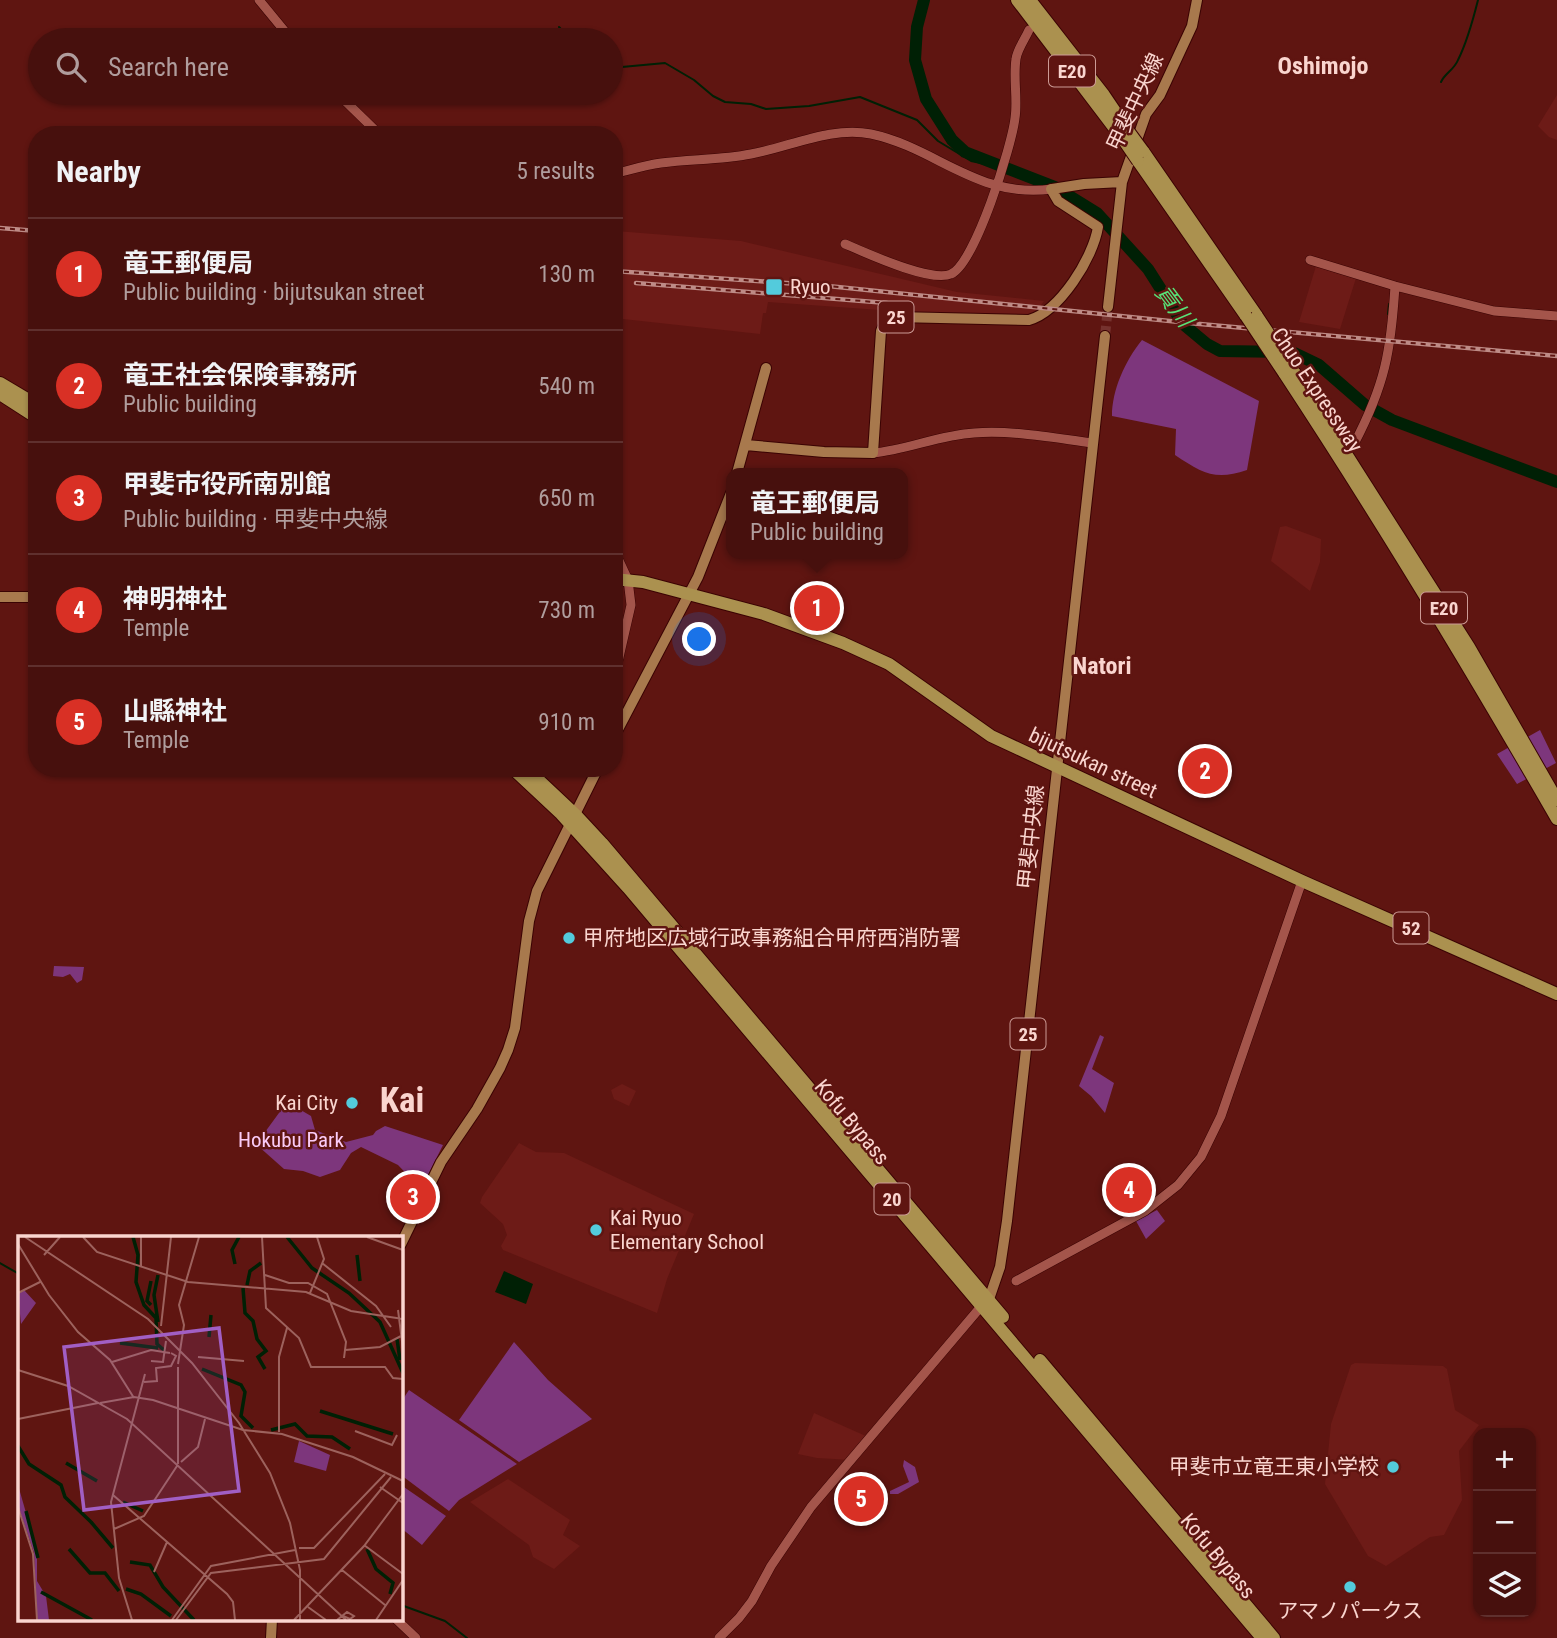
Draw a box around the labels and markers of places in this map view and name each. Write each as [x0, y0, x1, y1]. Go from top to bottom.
place label: Ryuo [790, 275, 831, 299]
marker: Ryuo [764, 277, 784, 297]
pin: 1 [794, 582, 840, 634]
pin: 2 [1182, 745, 1228, 797]
place label: 甲府地区広域行政事務組合甲府西消防署 [583, 926, 961, 950]
marker: 甲府地区広域行政事務組合甲府西消防署 [561, 930, 577, 946]
place label: Kai City [275, 1091, 338, 1115]
marker: Kai City [344, 1095, 360, 1111]
pin: 4 [1106, 1164, 1152, 1216]
pin: 3 [390, 1171, 436, 1223]
place label: Kai Ryuo Elementary School [610, 1206, 764, 1254]
marker: Kai Ryuo Elementary School [588, 1222, 604, 1238]
place label: 甲斐市立竜王東小学校 [1169, 1455, 1379, 1479]
marker: 甲斐市立竜王東小学校 [1385, 1459, 1401, 1475]
pin: 5 [838, 1473, 884, 1525]
marker: アマノパークス [1342, 1579, 1358, 1595]
place label: アマノパークス [1277, 1599, 1423, 1623]

